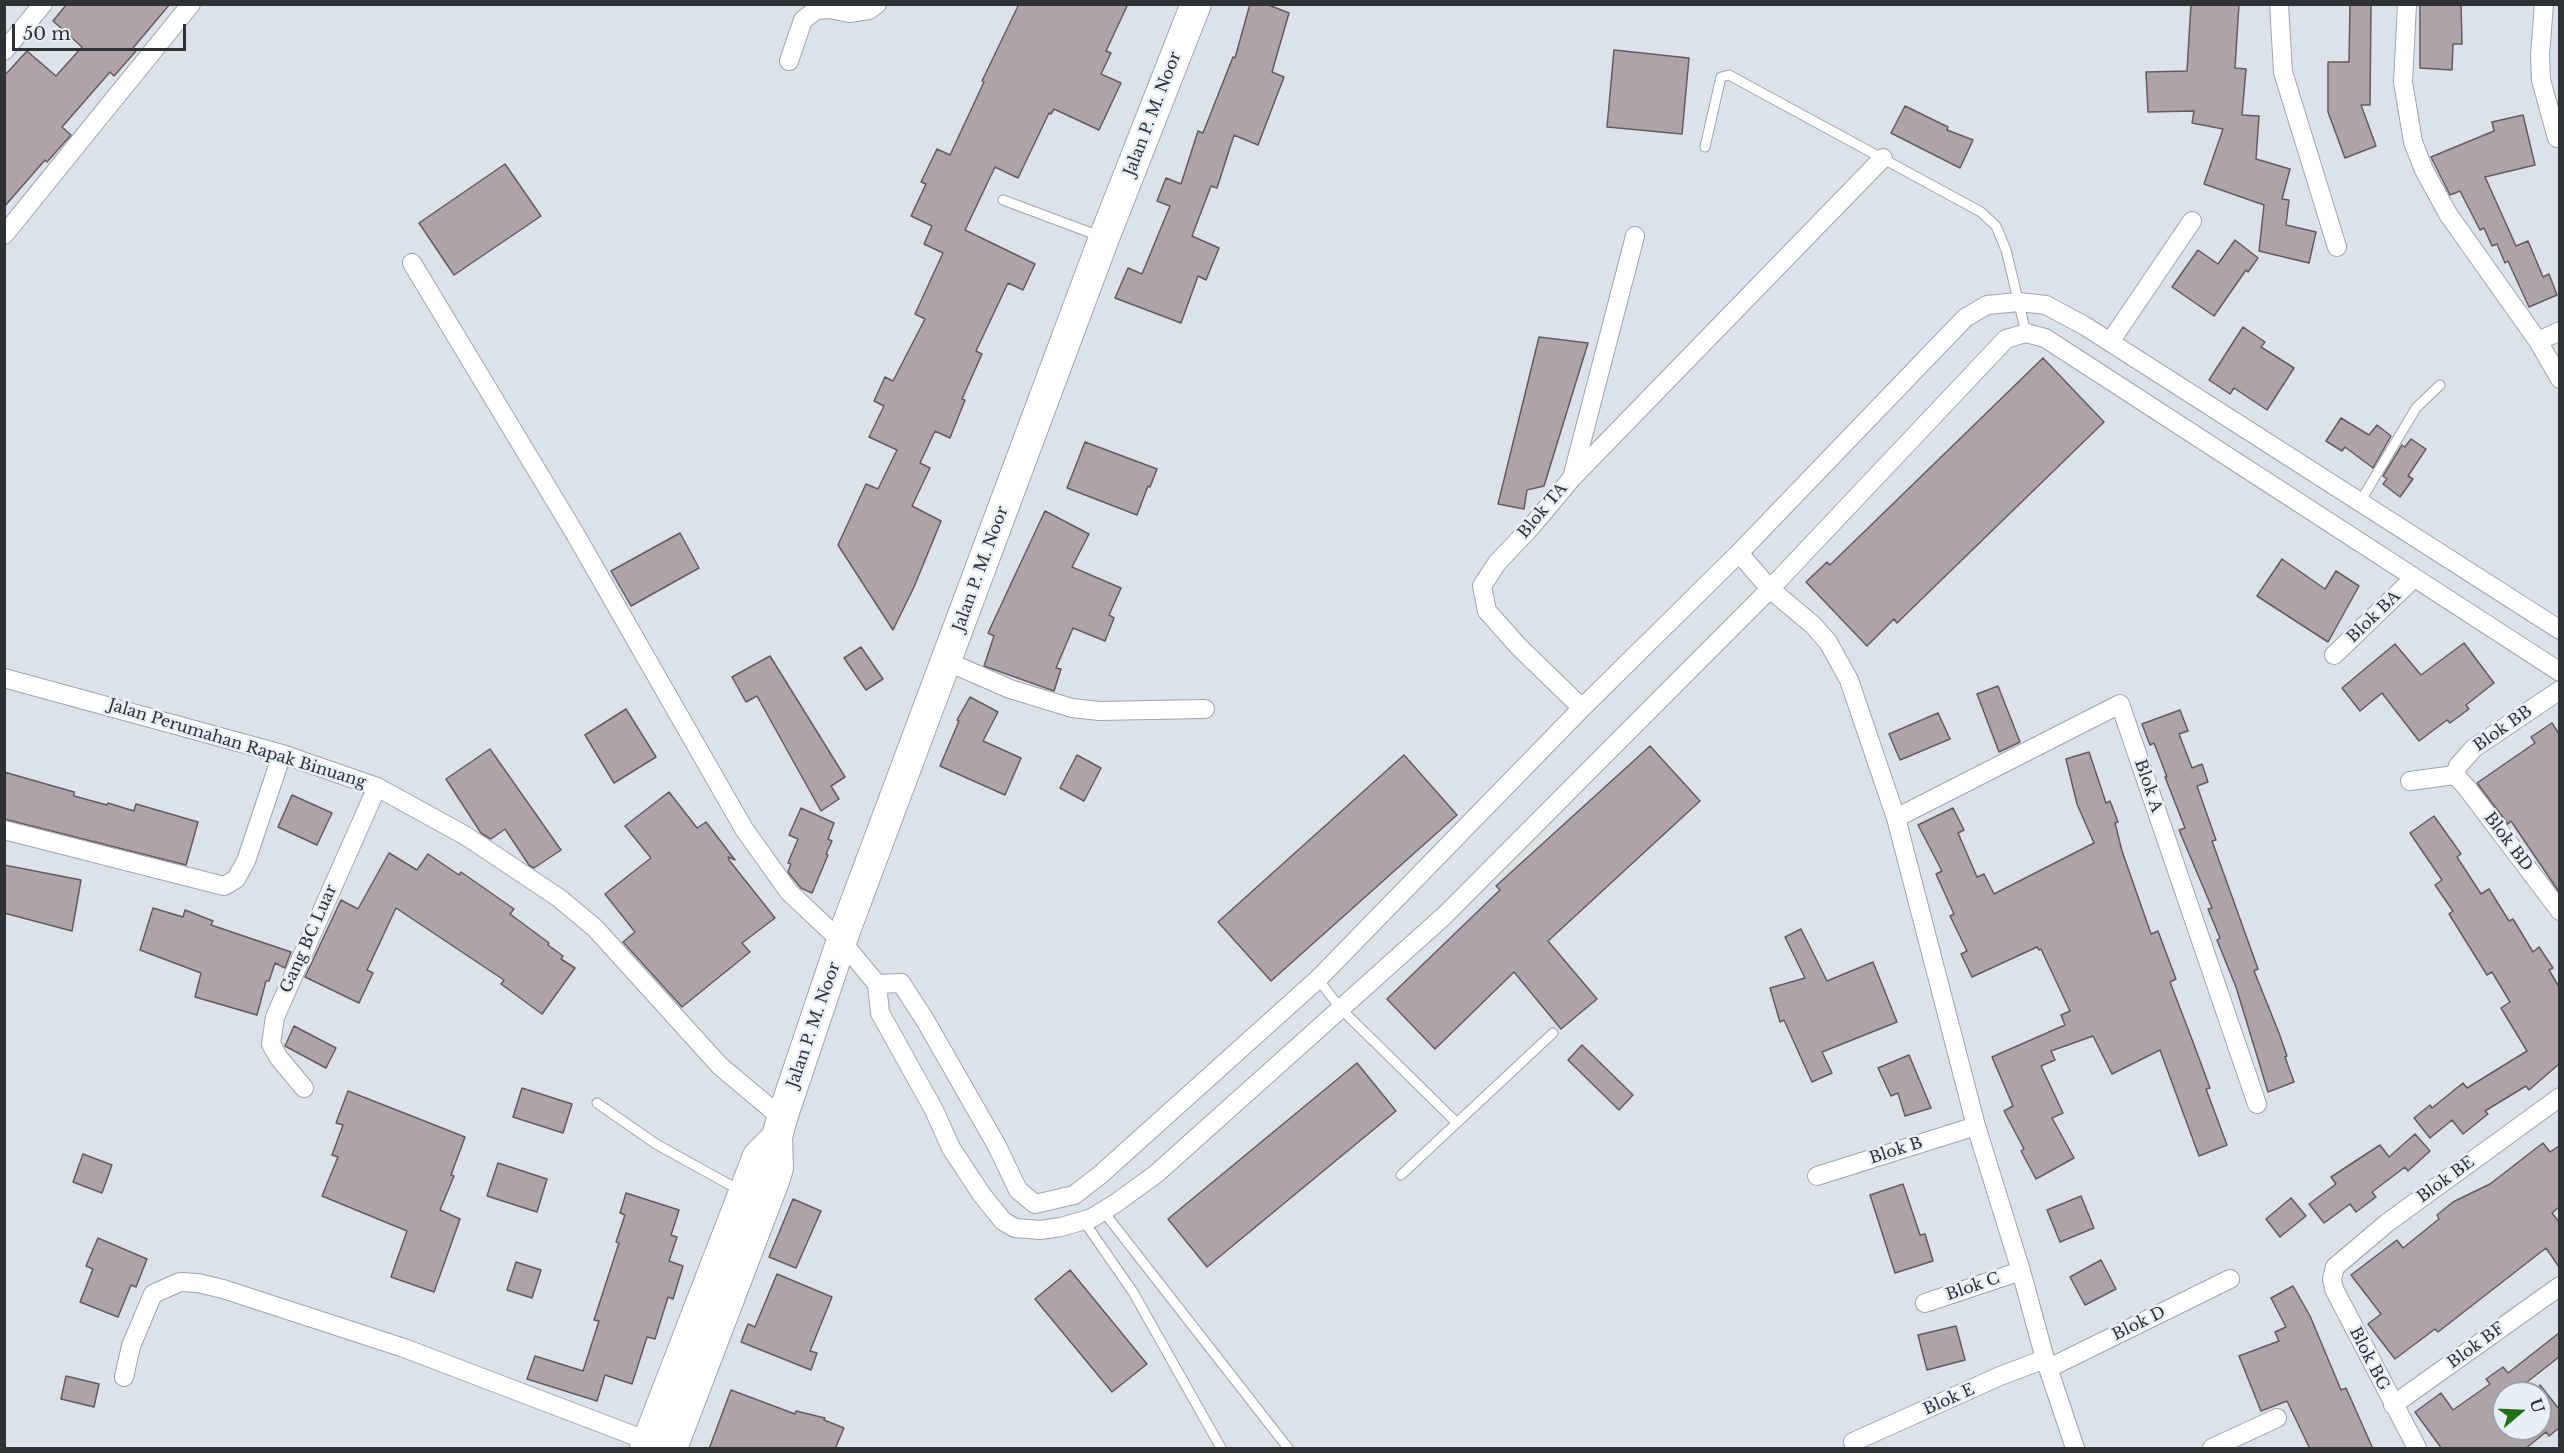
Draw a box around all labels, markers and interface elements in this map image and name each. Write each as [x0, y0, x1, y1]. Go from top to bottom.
scale bar [15, 12, 189, 50]
text: 50 m [23, 23, 71, 45]
street label: Jalan P. M. Noor [1120, 49, 1186, 179]
street label: Blok TA [1514, 479, 1572, 543]
street label: Jalan P. M. Noor [949, 504, 1013, 634]
street label: Blok BA [2343, 587, 2405, 647]
street label: Jalan Perumahan Rapak Binuang [106, 696, 368, 792]
street label: Blok BB [2470, 702, 2536, 756]
street label: Blok A [2130, 757, 2166, 815]
street label: Blok BD [2480, 809, 2536, 875]
street label: Gang BC Luar [277, 882, 341, 996]
street label: Jalan P. M. Noor [783, 960, 845, 1090]
street label: Blok B [1867, 1133, 1925, 1169]
street label: Blok BE [2414, 1153, 2478, 1207]
street label: Blok C [1944, 1269, 2002, 1305]
street label: Blok D [2109, 1303, 2169, 1345]
street label: Blok BF [2444, 1319, 2508, 1373]
street label: Blok BG [2345, 1324, 2393, 1394]
street label: Blok E [1920, 1380, 1978, 1420]
north arrow [2492, 1381, 2552, 1441]
text: U [2525, 1396, 2549, 1416]

